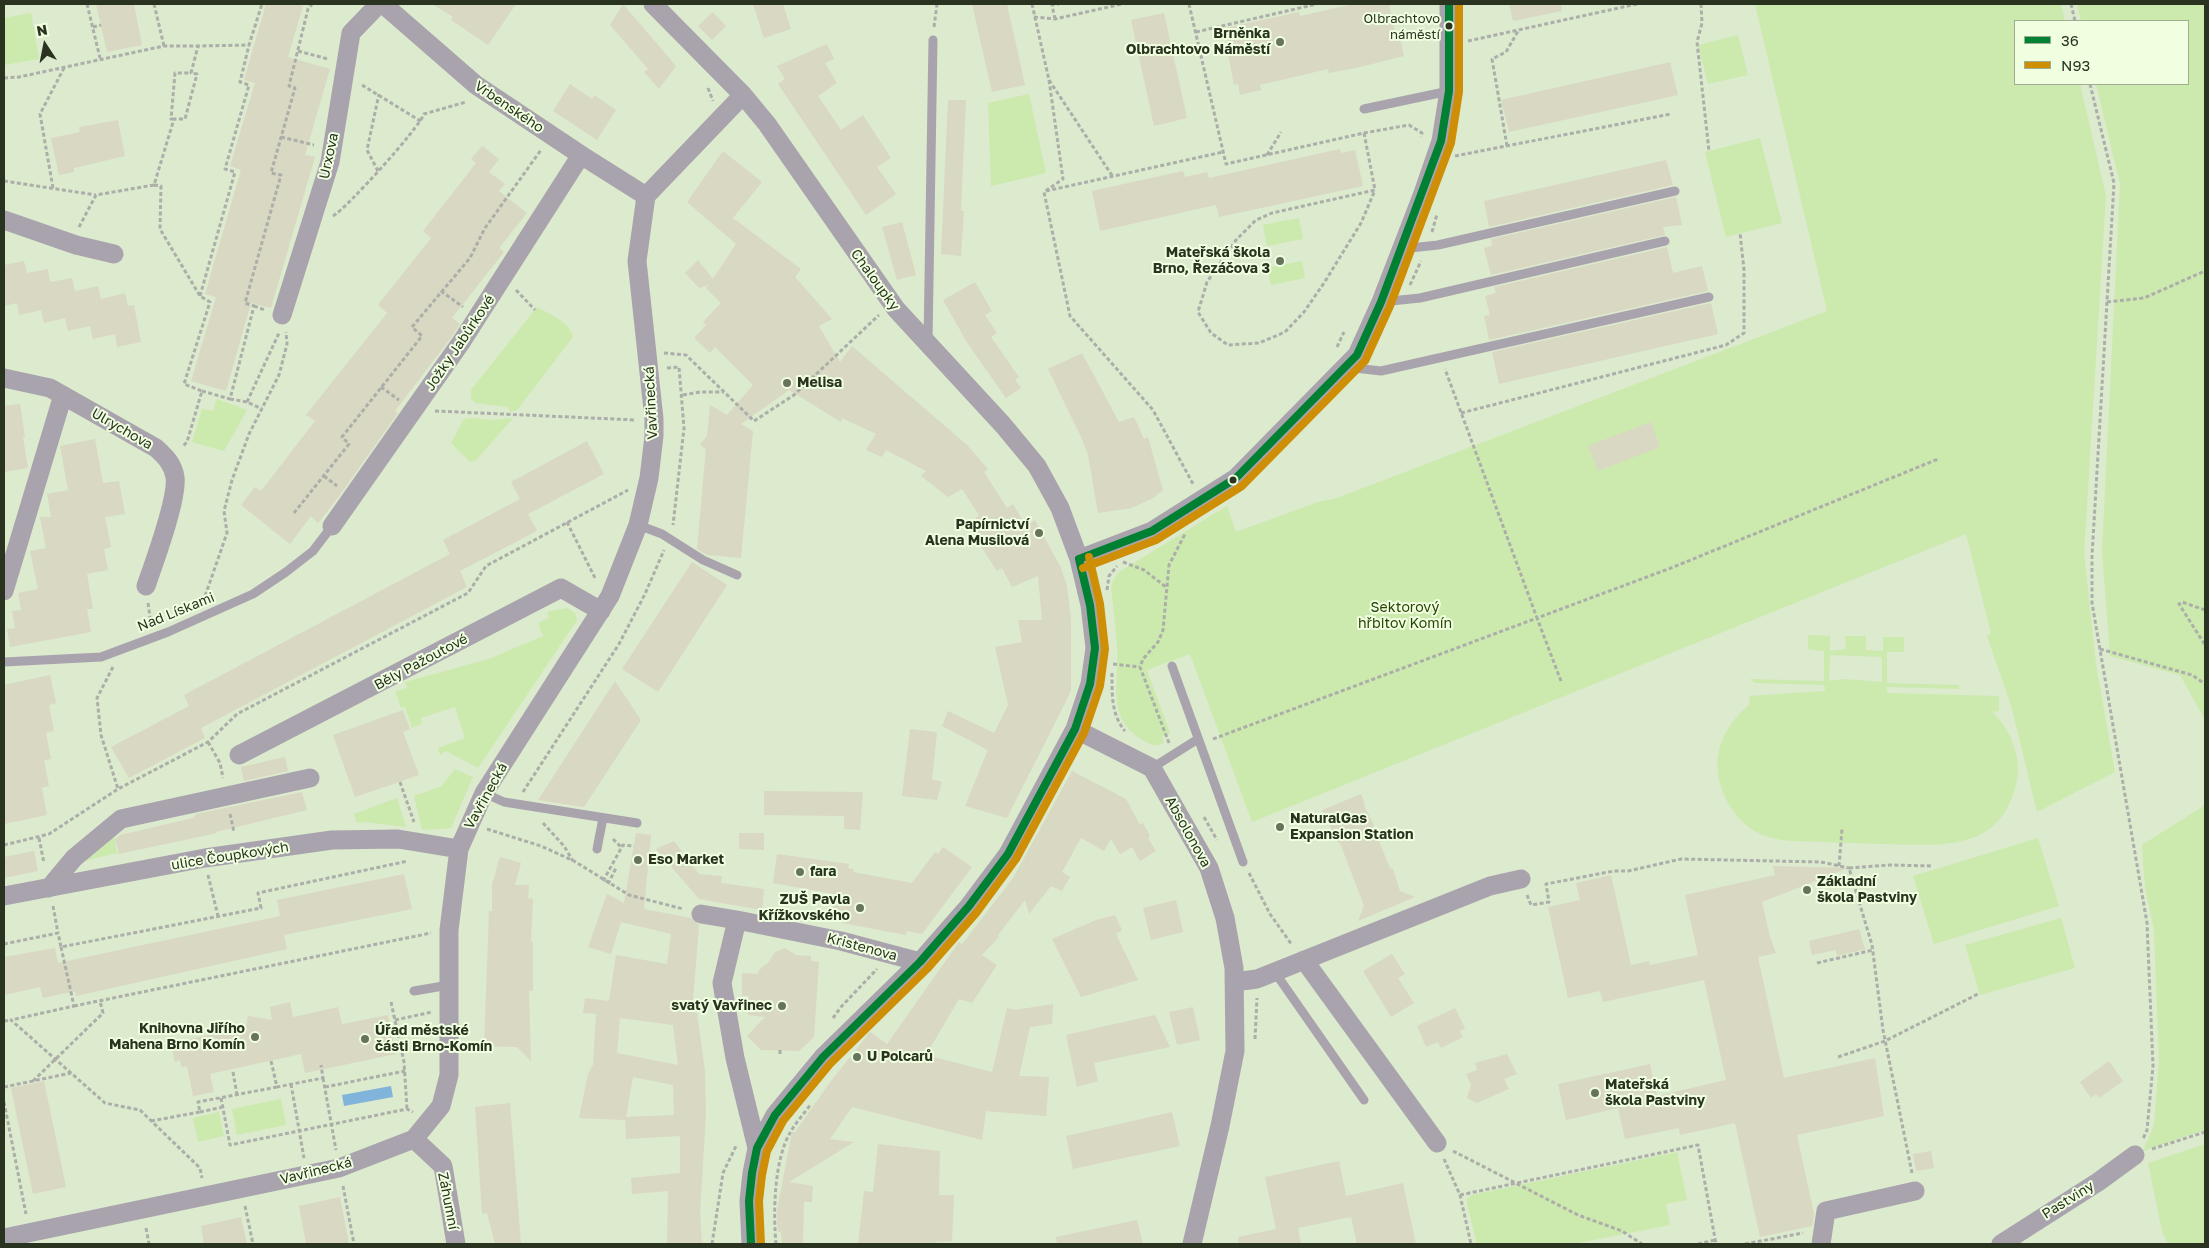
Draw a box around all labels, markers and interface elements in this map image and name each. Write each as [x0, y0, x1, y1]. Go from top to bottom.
place label: Olbrachtovo náměstí [1363, 11, 1440, 42]
north arrow [20, 20, 70, 70]
text: N [35, 20, 49, 39]
legend [2014, 20, 2189, 85]
marker: Olbrachtovo náměstí [1444, 21, 1454, 31]
place label: Brněnka Olbrachtovo Náměstí [1126, 26, 1270, 58]
text: 36 [2061, 31, 2079, 49]
marker: Brněnka Olbrachtovo Náměstí [1274, 36, 1286, 48]
text: N93 [2061, 56, 2090, 74]
street label: Vrbenského [471, 78, 547, 136]
street label: Urxova [316, 131, 342, 181]
place label: Mateřská škola Brno, Řezáčova 3 [1153, 245, 1270, 278]
street label: Chaloupky [847, 246, 903, 314]
marker: Mateřská škola Brno, Řezáčova 3 [1274, 255, 1286, 267]
street label: Jožky Jabůrkové [422, 292, 498, 394]
street label: Vavřinecká [641, 366, 661, 440]
place label: Melisa [797, 375, 842, 391]
marker: Melisa [781, 377, 793, 389]
street label: Ulrychova [88, 405, 156, 453]
unlabelled marker [1228, 475, 1238, 485]
place label: Papírnictví Alena Musilová [925, 517, 1029, 550]
marker: Papírnictví Alena Musilová [1033, 527, 1045, 539]
street label: Nad Lískami [135, 589, 217, 635]
park label: Sektorový hřbitov Komín [1358, 600, 1452, 632]
street label: Běly Pažoutové [371, 630, 471, 694]
street label: Vavřinecká [461, 760, 511, 832]
street label: Absolonova [1162, 794, 1214, 870]
place label: NaturalGas Expansion Station [1290, 811, 1413, 844]
marker: NaturalGas Expansion Station [1274, 821, 1286, 833]
street label: ulice Čoupkových [170, 838, 290, 874]
place label: Eso Market [648, 852, 724, 868]
marker: Eso Market [632, 854, 644, 866]
place label: fara [810, 864, 836, 880]
marker: fara [794, 866, 806, 878]
place label: Základní škola Pastviny [1817, 874, 1917, 906]
marker: Základní škola Pastviny [1801, 884, 1813, 896]
place label: ZUŠ Pavla Křížkovského [758, 892, 850, 924]
marker: ZUŠ Pavla Křížkovského [854, 902, 866, 914]
street label: Kristenova [825, 930, 899, 964]
place label: svatý Vavřinec [671, 998, 772, 1014]
marker: svatý Vavřinec [776, 1000, 788, 1012]
place label: Knihovna Jiřího Mahena Brno Komín [109, 1021, 245, 1054]
place label: Úřad městské části Brno-Komín [375, 1023, 492, 1056]
marker: Knihovna Jiřího Mahena Brno Komín [249, 1031, 261, 1043]
marker: Úřad městské části Brno-Komín [359, 1033, 371, 1045]
place label: U Polcarů [867, 1049, 933, 1065]
marker: U Polcarů [851, 1051, 863, 1063]
place label: Mateřská škola Pastviny [1605, 1077, 1705, 1110]
marker: Mateřská škola Pastviny [1589, 1087, 1601, 1099]
street label: Vavřinecká [278, 1154, 354, 1188]
street label: Záhumní [434, 1171, 462, 1231]
street label: Pastviny [2039, 1178, 2097, 1222]

